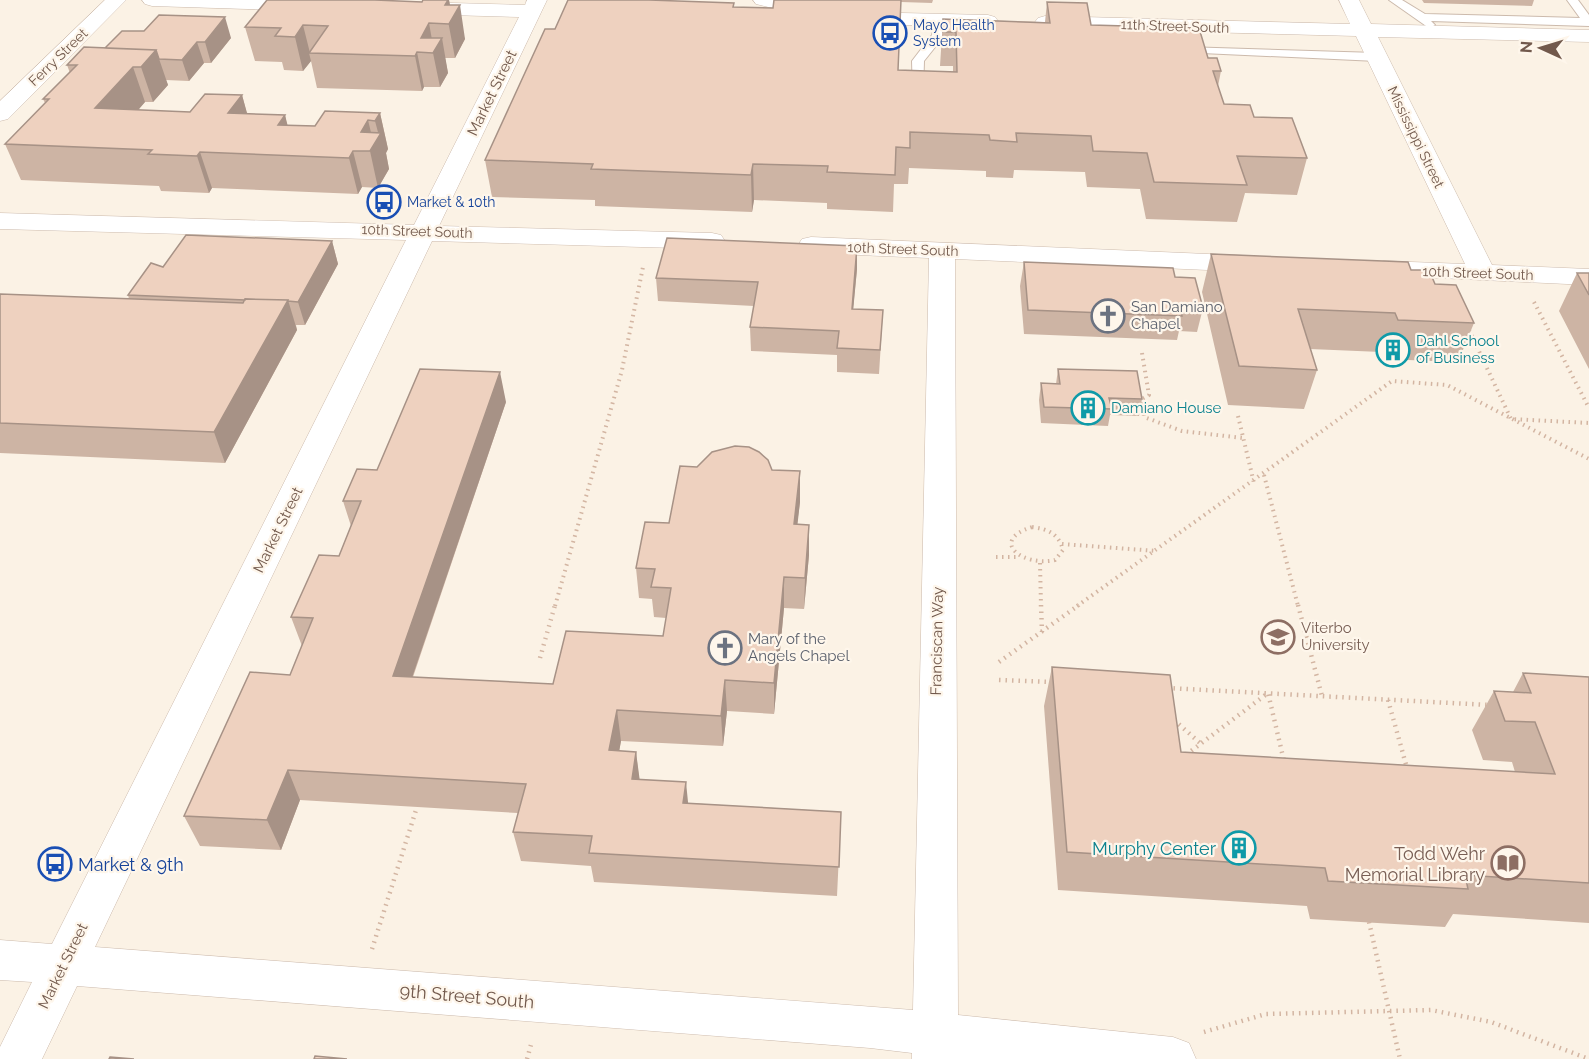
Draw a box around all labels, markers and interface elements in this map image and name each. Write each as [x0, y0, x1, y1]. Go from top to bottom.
bus stop icon: Mayo Health System [872, 15, 908, 51]
street label: 11th Street South [1120, 16, 1230, 36]
place label: Mayo Health System [913, 17, 995, 49]
north arrow [1511, 18, 1571, 78]
street label: Ferry Street [25, 25, 91, 89]
text: N [1517, 40, 1536, 54]
street label: Market Street [463, 47, 521, 139]
street label: Mississippi Street [1384, 84, 1448, 191]
bus stop icon: Market & 10th [366, 184, 402, 220]
place label: Market & 10th [407, 194, 496, 210]
street label: 10th Street South [361, 221, 473, 241]
street label: 10th Street South [847, 239, 959, 259]
street label: 10th Street South [1422, 263, 1534, 283]
church icon: San Damiano Chapel [1090, 298, 1126, 334]
place label: San Damiano Chapel [1131, 298, 1223, 333]
building icon: Dahl School of Business [1375, 332, 1411, 368]
place label: Dahl School of Business [1416, 332, 1500, 367]
building icon: Damiano House [1070, 390, 1106, 426]
place label: Damiano House [1111, 399, 1222, 417]
street label: Market Street [249, 484, 307, 576]
street label: Franciscan Way [927, 587, 947, 695]
school or university icon: Viterbo University [1260, 619, 1296, 655]
place label: Viterbo University [1301, 619, 1370, 654]
church icon: Mary of the Angels Chapel [707, 630, 743, 666]
place label: Mary of the Angels Chapel [748, 630, 850, 665]
building icon: Murphy Center [1221, 830, 1257, 866]
place label: Murphy Center [1092, 838, 1217, 859]
place label: Todd Wehr Memorial Library [1345, 843, 1486, 885]
library icon: Todd Wehr Memorial Library [1490, 845, 1526, 881]
bus stop icon: Market & 9th [37, 846, 73, 882]
place label: Market & 9th [78, 854, 184, 875]
street label: Market Street [34, 920, 92, 1012]
street label: 9th Street South [399, 980, 535, 1012]

